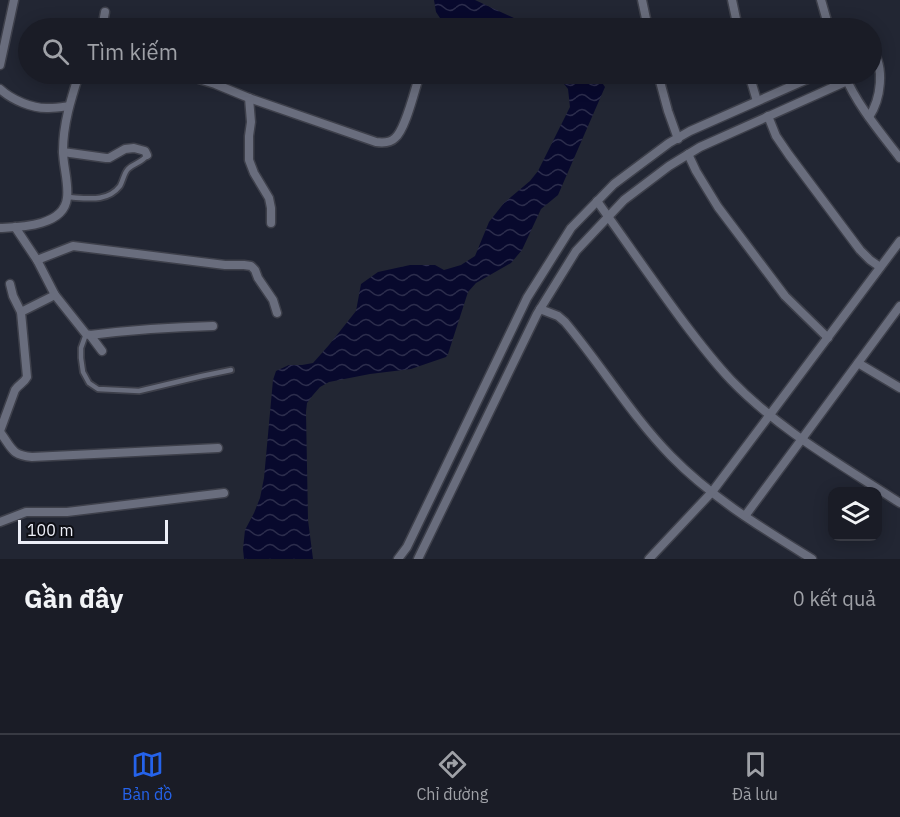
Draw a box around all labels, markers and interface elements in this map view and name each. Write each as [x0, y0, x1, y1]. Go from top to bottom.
search box [18, 18, 882, 84]
icon: search [39, 35, 72, 68]
text: Tìm kiếm [87, 37, 178, 66]
map controls [828, 487, 882, 541]
button: layers [828, 487, 882, 541]
scale bar [18, 517, 168, 544]
text: 100 m [27, 520, 74, 540]
text: Gần đây [24, 581, 123, 615]
text: 0 kết quả [793, 585, 876, 612]
tab: Bản đồ [122, 748, 172, 804]
tab: Chỉ đường [416, 748, 488, 804]
tab: Đã lưu [732, 748, 778, 804]

